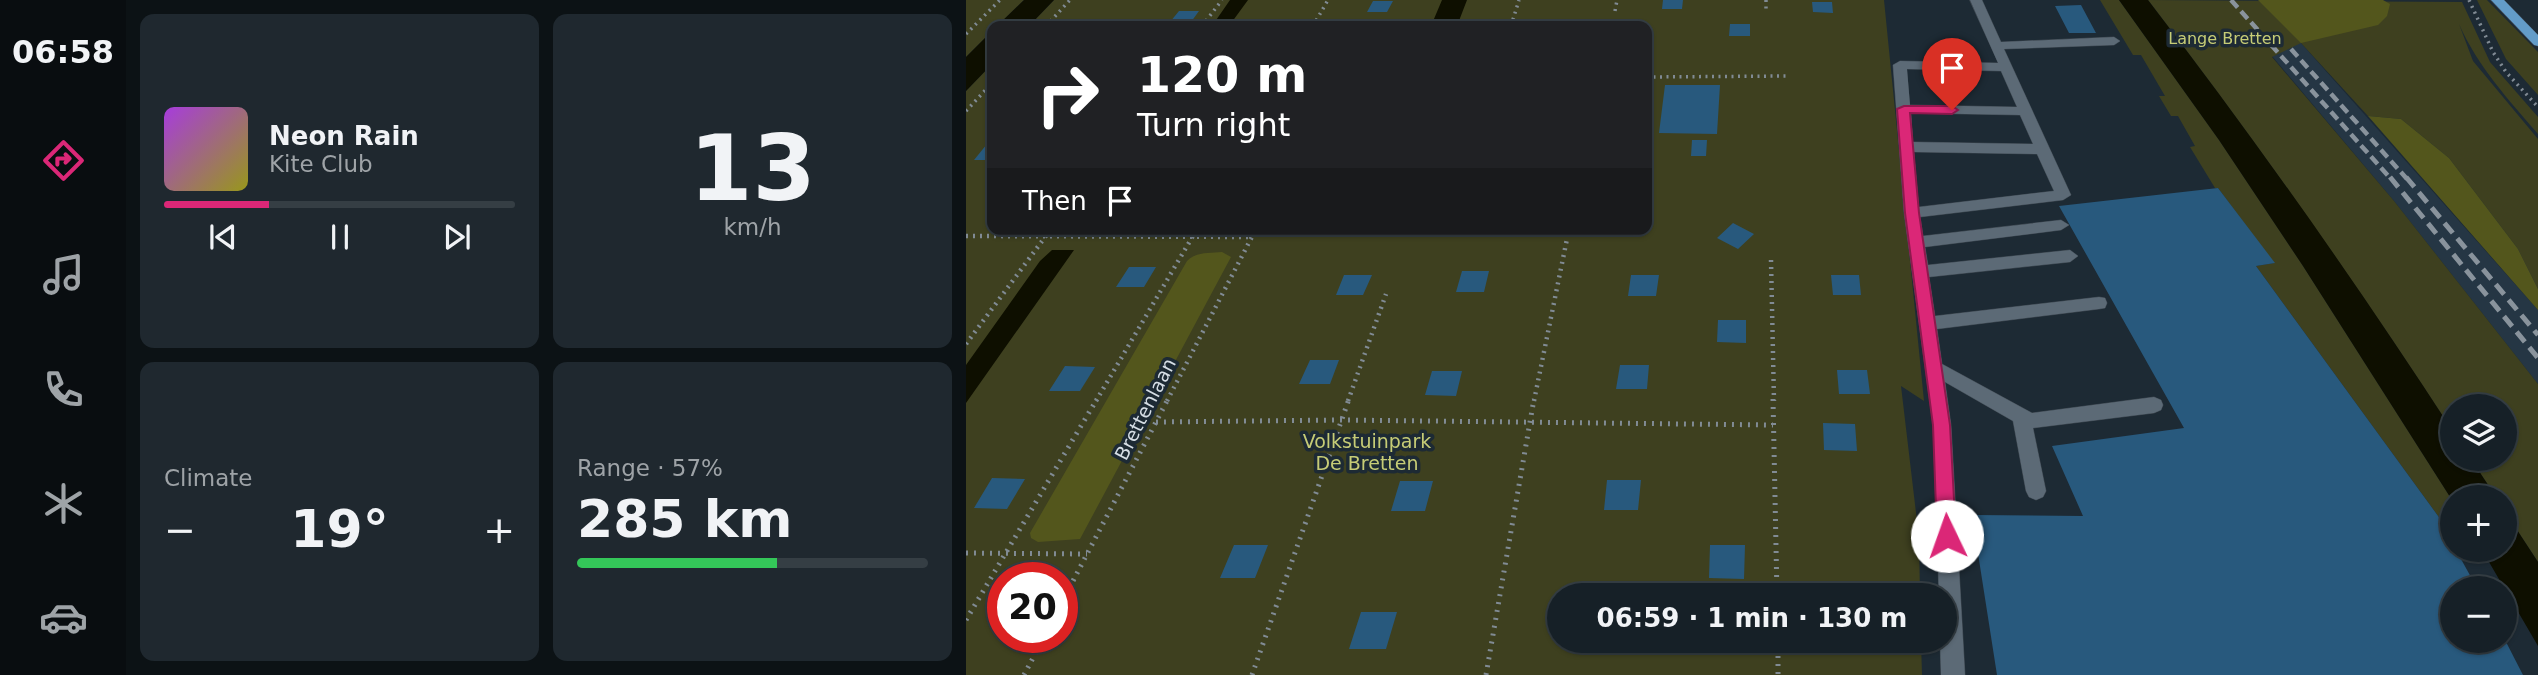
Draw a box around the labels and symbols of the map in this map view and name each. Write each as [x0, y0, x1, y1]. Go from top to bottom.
park label: Lange Bretten [2168, 29, 2282, 48]
pin [1922, 38, 1982, 110]
street label: Brettenlaan [1110, 354, 1180, 464]
park label: Volkstuinpark De Bretten [1303, 430, 1431, 474]
position arrow [1910, 499, 1984, 573]
speed limit sign: 20 [987, 562, 1078, 653]

